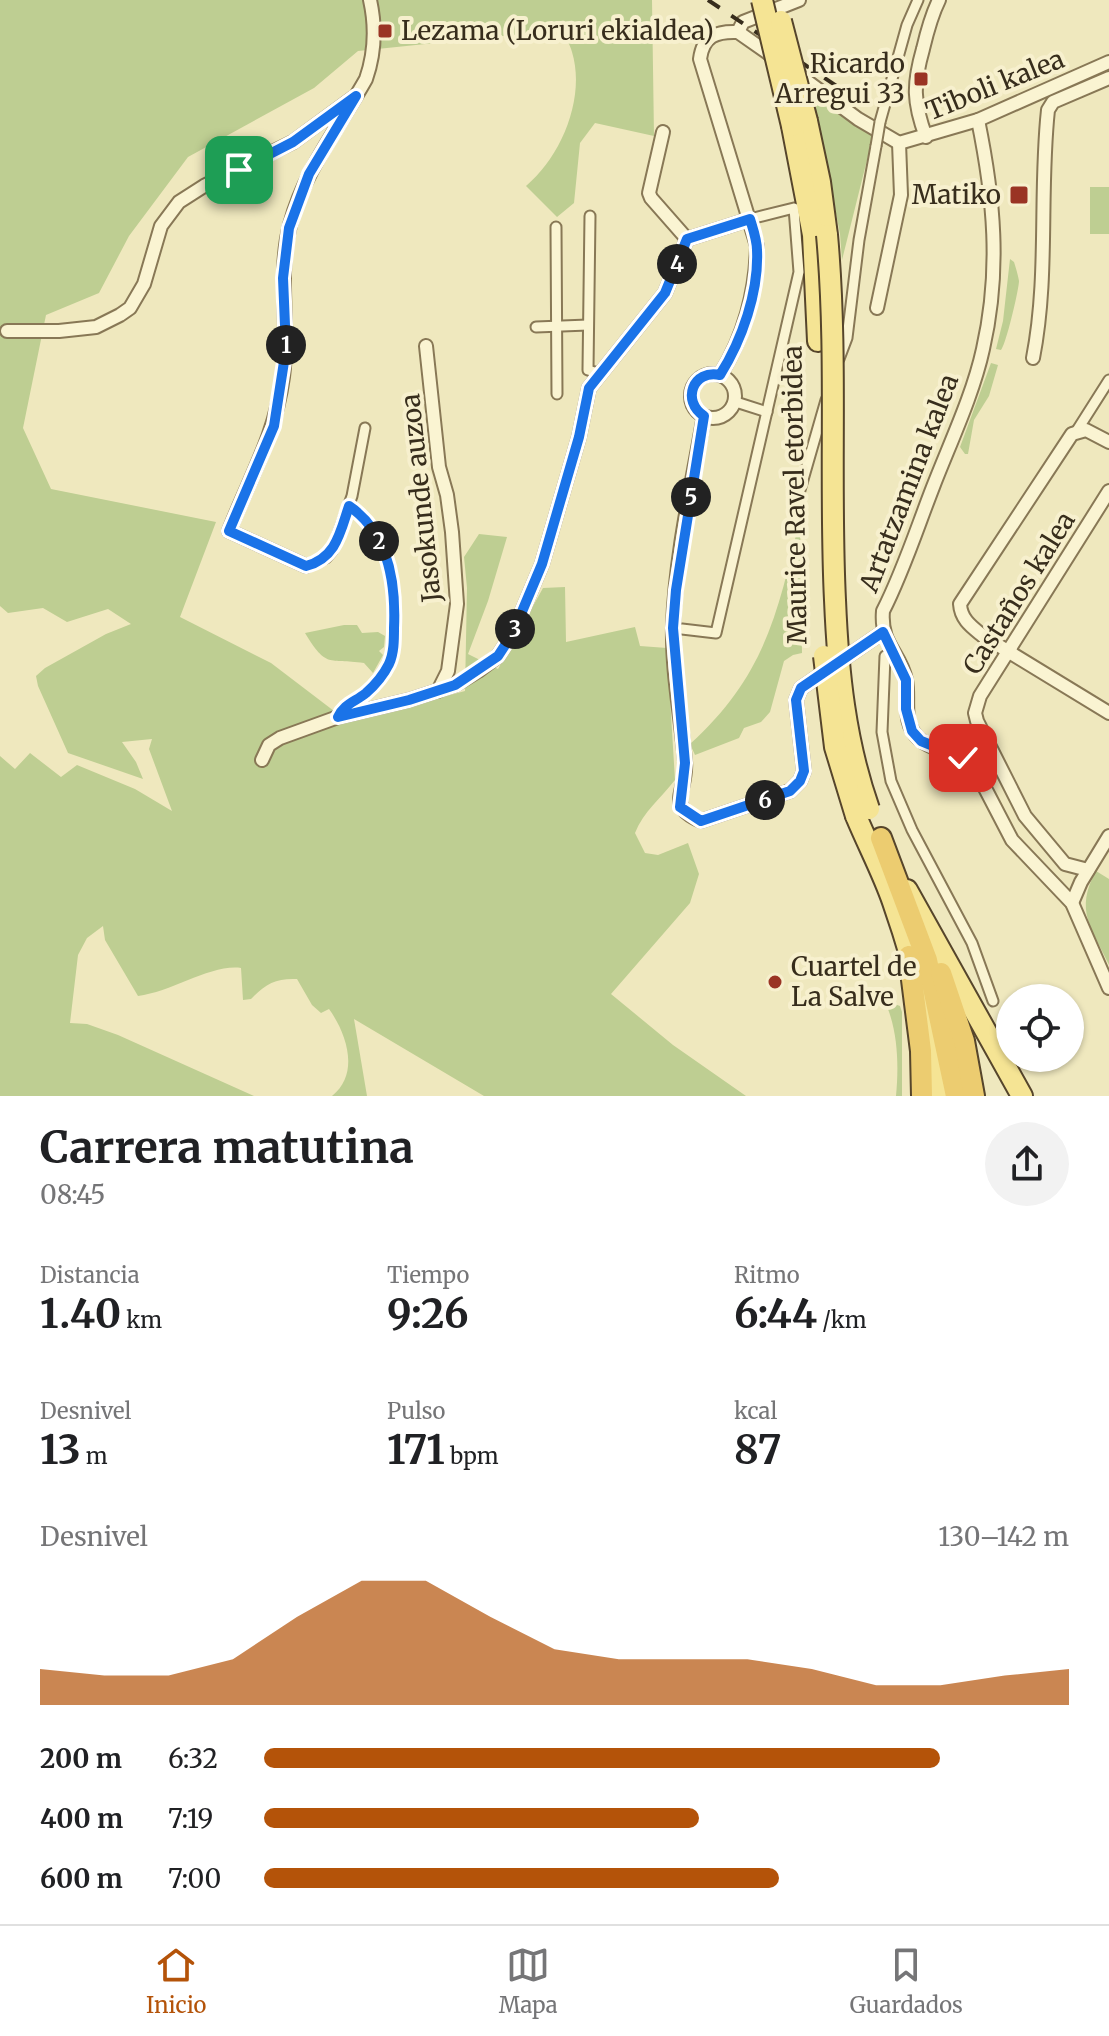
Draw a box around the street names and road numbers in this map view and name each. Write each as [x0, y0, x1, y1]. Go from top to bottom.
street label: Tiboli kalea [921, 42, 1069, 127]
street label: Maurice Ravel etorbidea [775, 345, 814, 645]
street label: Artatzamina kalea [851, 369, 965, 597]
street label: Jasokunde auzoa [393, 392, 448, 605]
street label: Castaños kalea [955, 505, 1082, 680]

